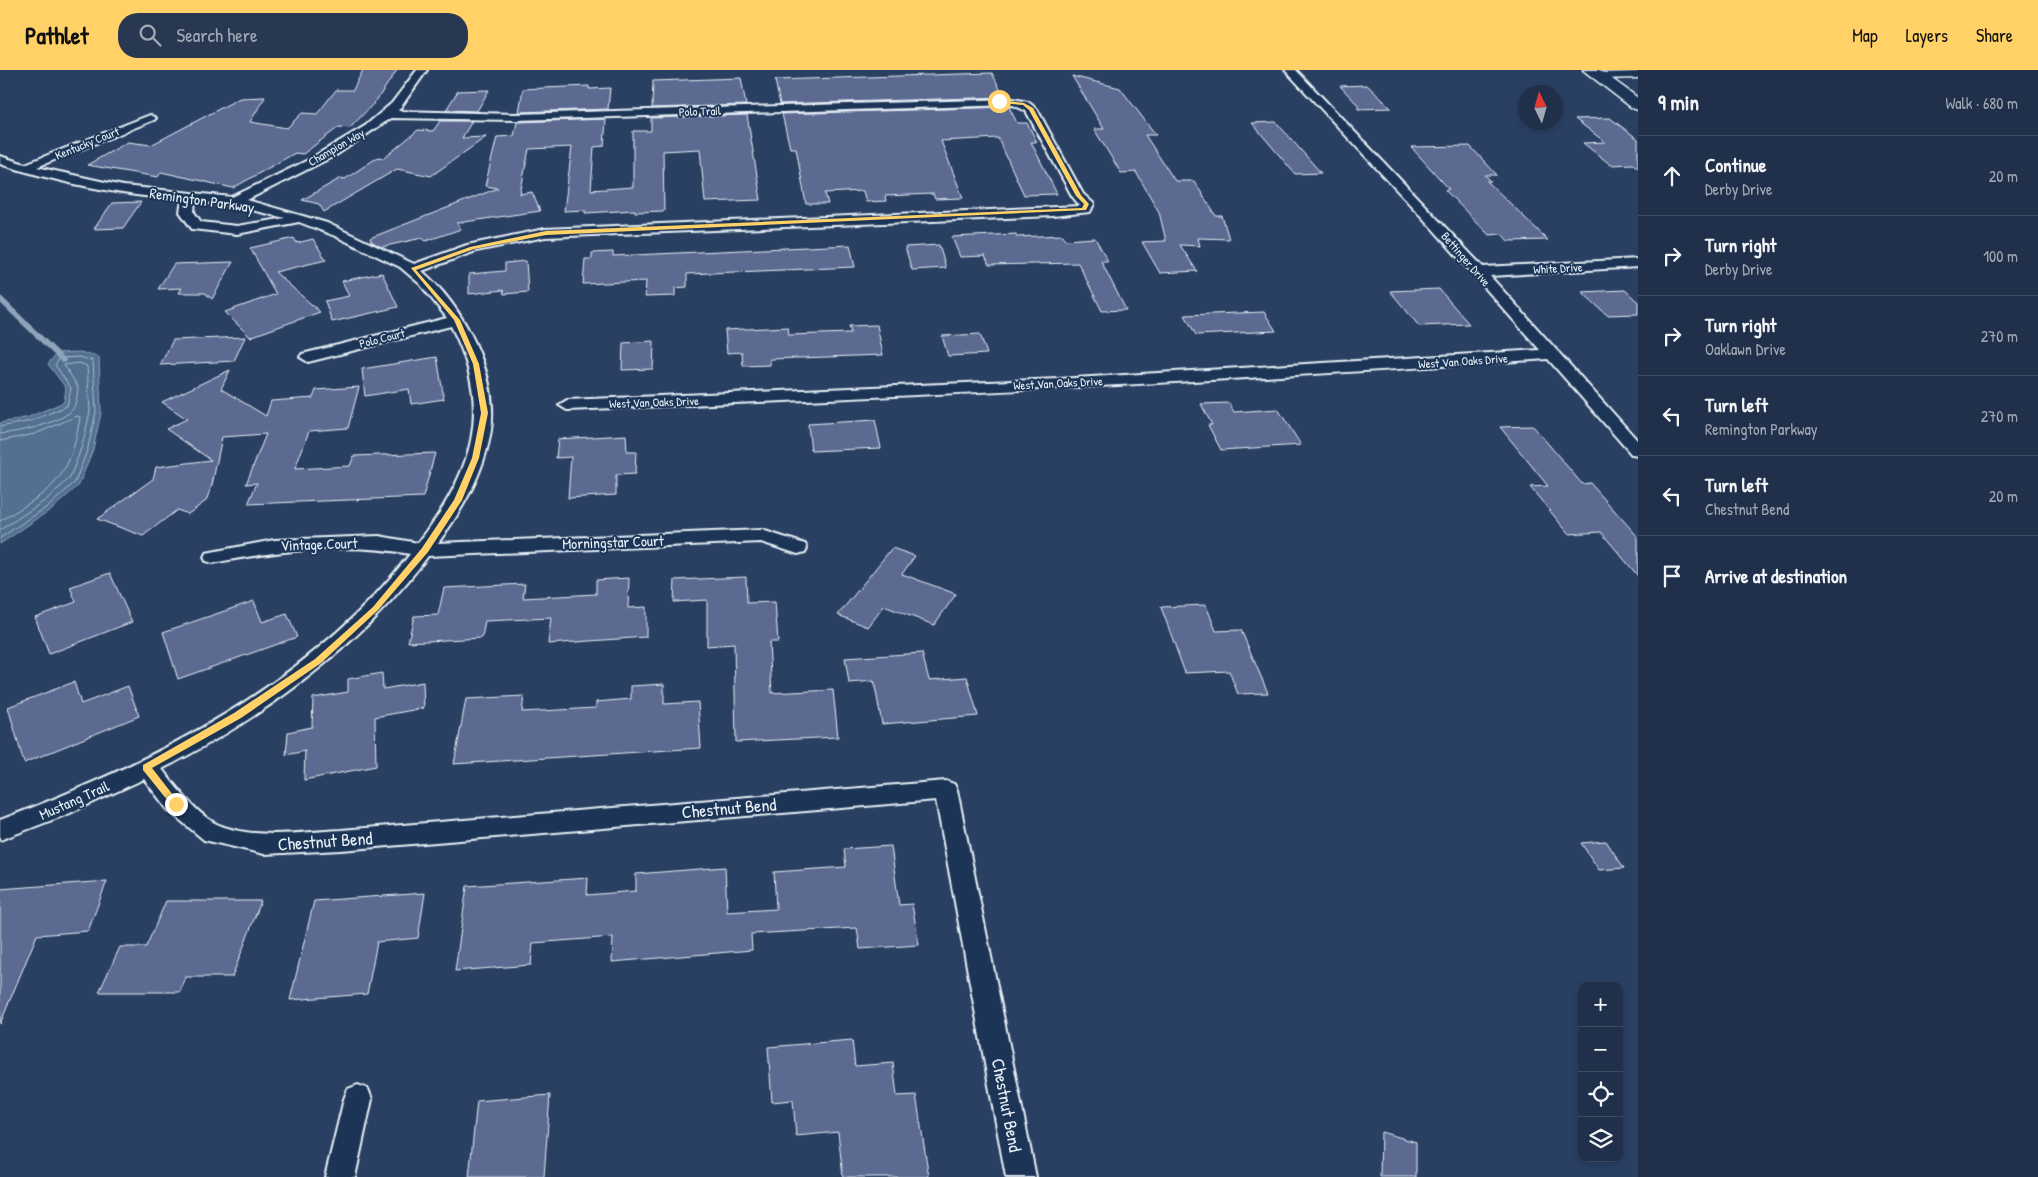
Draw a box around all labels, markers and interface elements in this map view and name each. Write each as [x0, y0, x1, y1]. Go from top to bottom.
search box [118, 13, 468, 58]
text: Pathlet [25, 19, 88, 51]
icon: search [136, 21, 164, 49]
text: Search here [176, 22, 258, 48]
text: Map [1852, 23, 1878, 48]
text: Layers [1906, 23, 1948, 48]
text: Share [1976, 23, 2013, 48]
north arrow [1518, 85, 1563, 130]
text: 9 min [1658, 88, 1699, 117]
route start [988, 90, 1011, 113]
text: Walk · 680 m [1945, 92, 2018, 114]
street label: Polo Trail [679, 102, 722, 120]
street label: Kentucky Court [52, 122, 122, 164]
street label: Champion Way [305, 124, 367, 170]
text: Continue [1705, 152, 1766, 178]
icon: ahead [1658, 162, 1686, 190]
text: 20 m [1989, 165, 2018, 187]
text: Derby Drive [1705, 178, 1772, 200]
street label: Remington Parkway [148, 182, 256, 218]
street label: Bettinger Drive [1438, 228, 1495, 290]
text: Turn right [1705, 232, 1776, 258]
icon: right [1658, 242, 1686, 270]
text: 100 m [1983, 245, 2018, 267]
street label: White Drive [1533, 258, 1583, 278]
text: Derby Drive [1705, 258, 1772, 280]
text: Turn right [1705, 312, 1776, 338]
icon: right [1658, 322, 1686, 350]
street label: Polo Court [357, 324, 407, 352]
text: 270 m [1981, 325, 2018, 347]
text: Oaklawn Drive [1705, 338, 1786, 360]
street label: West Van Oaks Drive [1418, 349, 1509, 373]
street label: West Van Oaks Drive [1013, 372, 1103, 394]
street label: West Van Oaks Drive [609, 392, 699, 412]
text: Turn left [1705, 392, 1768, 418]
icon: left [1658, 402, 1686, 430]
text: 270 m [1981, 405, 2018, 427]
text: Remington Parkway [1705, 418, 1818, 440]
text: Turn left [1705, 472, 1768, 498]
icon: left [1658, 482, 1686, 510]
text: 20 m [1989, 485, 2018, 507]
text: Chestnut Bend [1705, 498, 1789, 520]
street label: Morningstar Court [562, 530, 665, 554]
street label: Vintage Court [280, 532, 359, 556]
icon: arrive [1658, 562, 1686, 590]
text: Arrive at destination [1705, 563, 1847, 589]
street label: Mustang Trail [36, 775, 112, 825]
street label: Chestnut Bend [681, 791, 777, 825]
route end [165, 793, 188, 816]
street label: Chestnut Bend [277, 825, 373, 857]
map controls [1578, 982, 1623, 1162]
button: + [1578, 982, 1623, 1027]
button: − [1578, 1027, 1623, 1072]
street label: Chestnut Bend [986, 1056, 1028, 1154]
button: locate [1578, 1072, 1623, 1117]
button: layers [1578, 1117, 1623, 1162]

